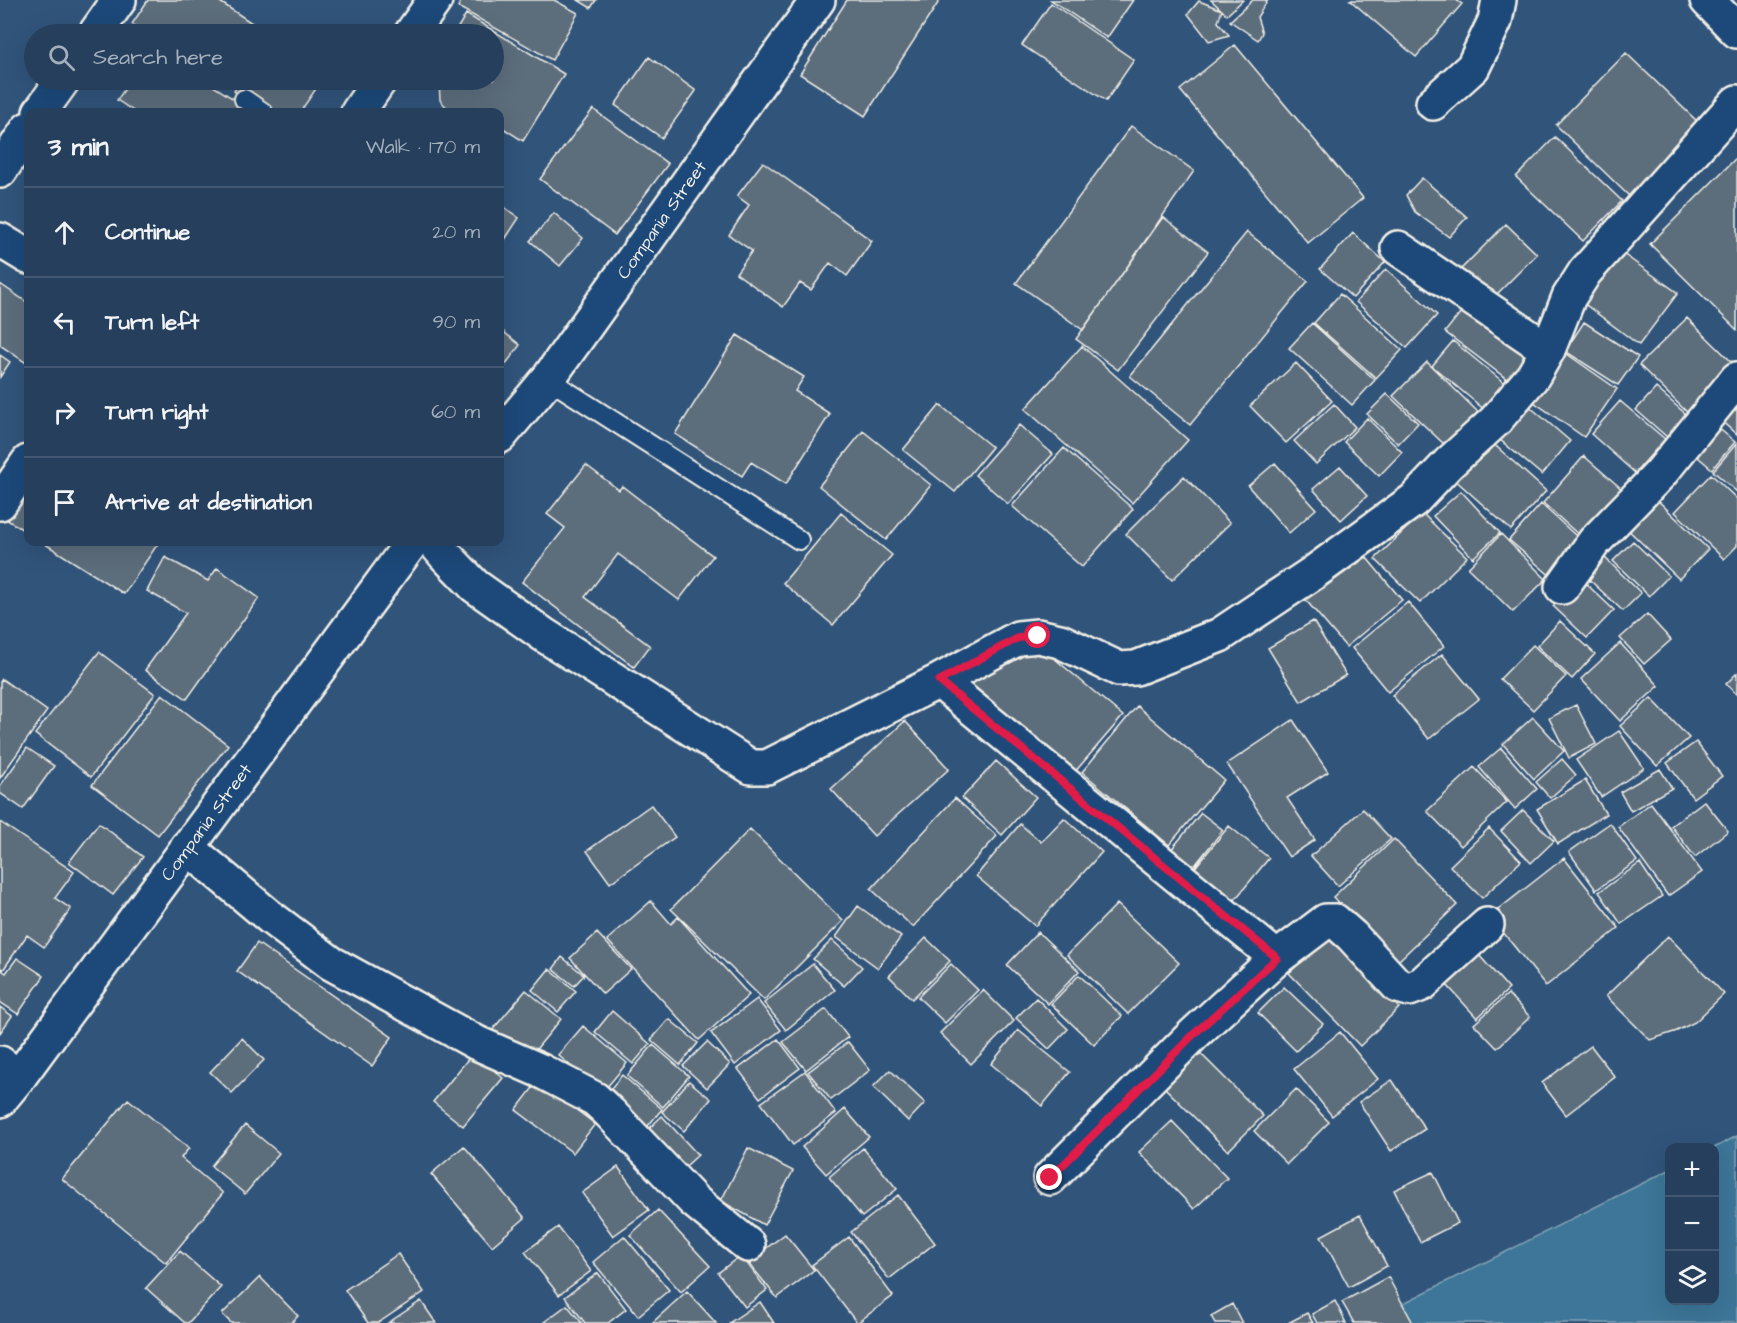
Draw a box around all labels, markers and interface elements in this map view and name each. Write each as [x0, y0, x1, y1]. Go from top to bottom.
search box [24, 24, 504, 90]
icon: search [45, 41, 78, 74]
text: Search here [93, 42, 223, 73]
text: 3 min [48, 129, 109, 165]
text: Walk · 170 m [366, 133, 480, 161]
street label: Compania Street [611, 155, 713, 284]
icon: ahead [48, 216, 81, 249]
text: Continue [105, 217, 190, 248]
text: 20 m [432, 218, 480, 246]
icon: left [48, 306, 81, 339]
text: Turn left [105, 307, 199, 338]
text: 90 m [432, 308, 480, 336]
icon: right [48, 396, 81, 429]
text: Turn right [105, 397, 208, 428]
text: 60 m [431, 398, 480, 426]
icon: arrive [48, 486, 81, 519]
text: Arrive at destination [105, 487, 312, 518]
route start [1024, 622, 1050, 648]
street label: Compania Street [155, 758, 258, 886]
map controls [1665, 1143, 1719, 1305]
button: + [1665, 1143, 1719, 1197]
route end [1036, 1164, 1062, 1190]
button: − [1665, 1197, 1719, 1251]
button: layers [1665, 1251, 1719, 1305]

